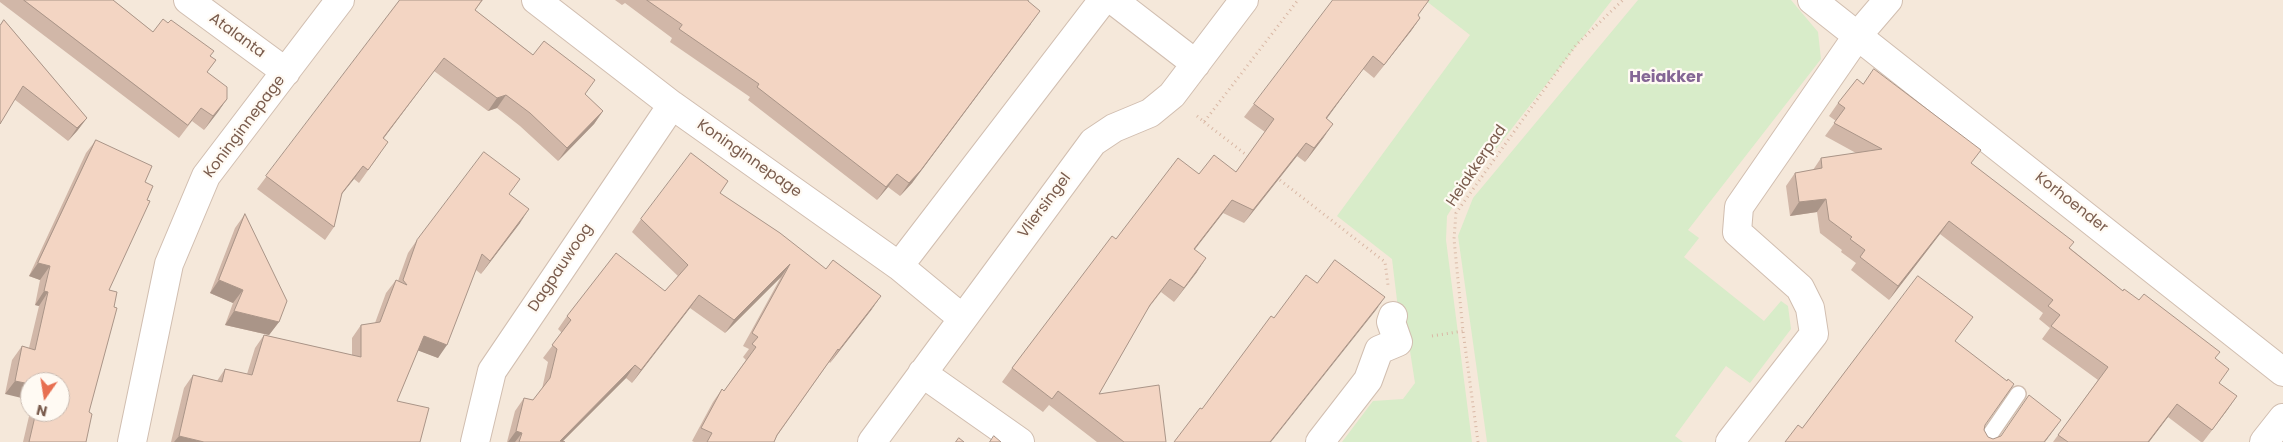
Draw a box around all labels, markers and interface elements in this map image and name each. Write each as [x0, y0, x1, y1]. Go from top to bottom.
street label: Atalanta [206, 10, 268, 62]
district label: Heiakker [1629, 68, 1703, 88]
street label: Koninginnepage [201, 72, 289, 182]
street label: Koninginnepage [693, 116, 805, 202]
street label: Heiakkerpad [1443, 122, 1511, 210]
street label: Korhoender [2031, 169, 2111, 237]
street label: Vliersingel [1015, 170, 1075, 242]
street label: Dagpauwoog [525, 221, 597, 315]
north arrow [20, 372, 70, 422]
text: N [34, 400, 49, 422]

